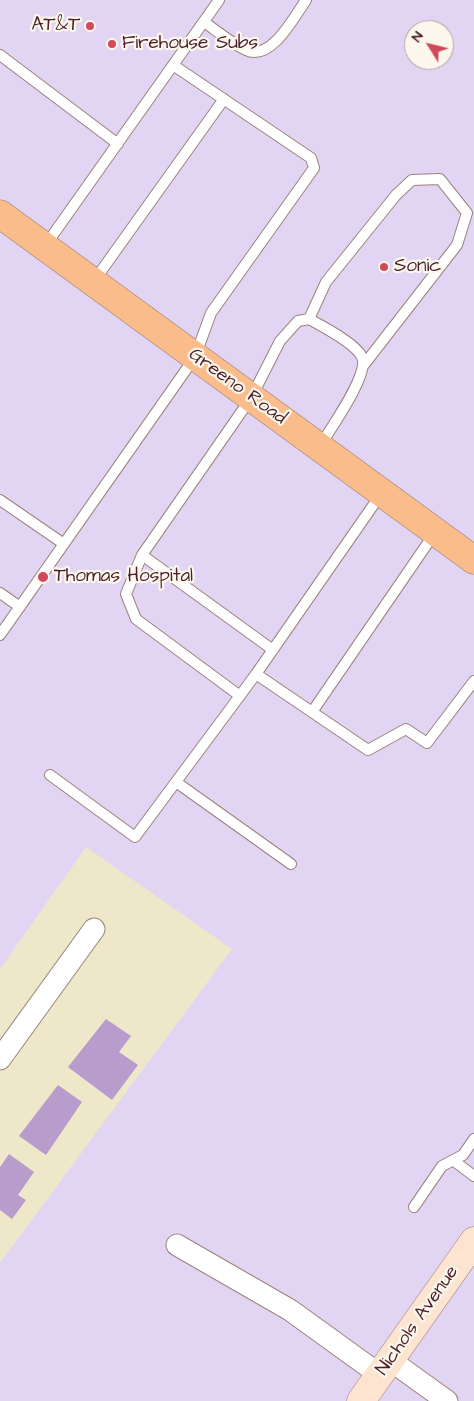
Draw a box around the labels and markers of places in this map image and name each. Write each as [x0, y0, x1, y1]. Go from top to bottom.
place label: AT&T [31, 15, 80, 37]
marker: AT&T [84, 20, 96, 32]
place label: Firehouse Subs [122, 33, 258, 55]
marker: Firehouse Subs [106, 38, 118, 50]
place label: Sonic [394, 256, 441, 278]
marker: Sonic [378, 261, 390, 273]
place label: Thomas Hospital [54, 566, 193, 588]
marker: Thomas Hospital [36, 570, 50, 584]

